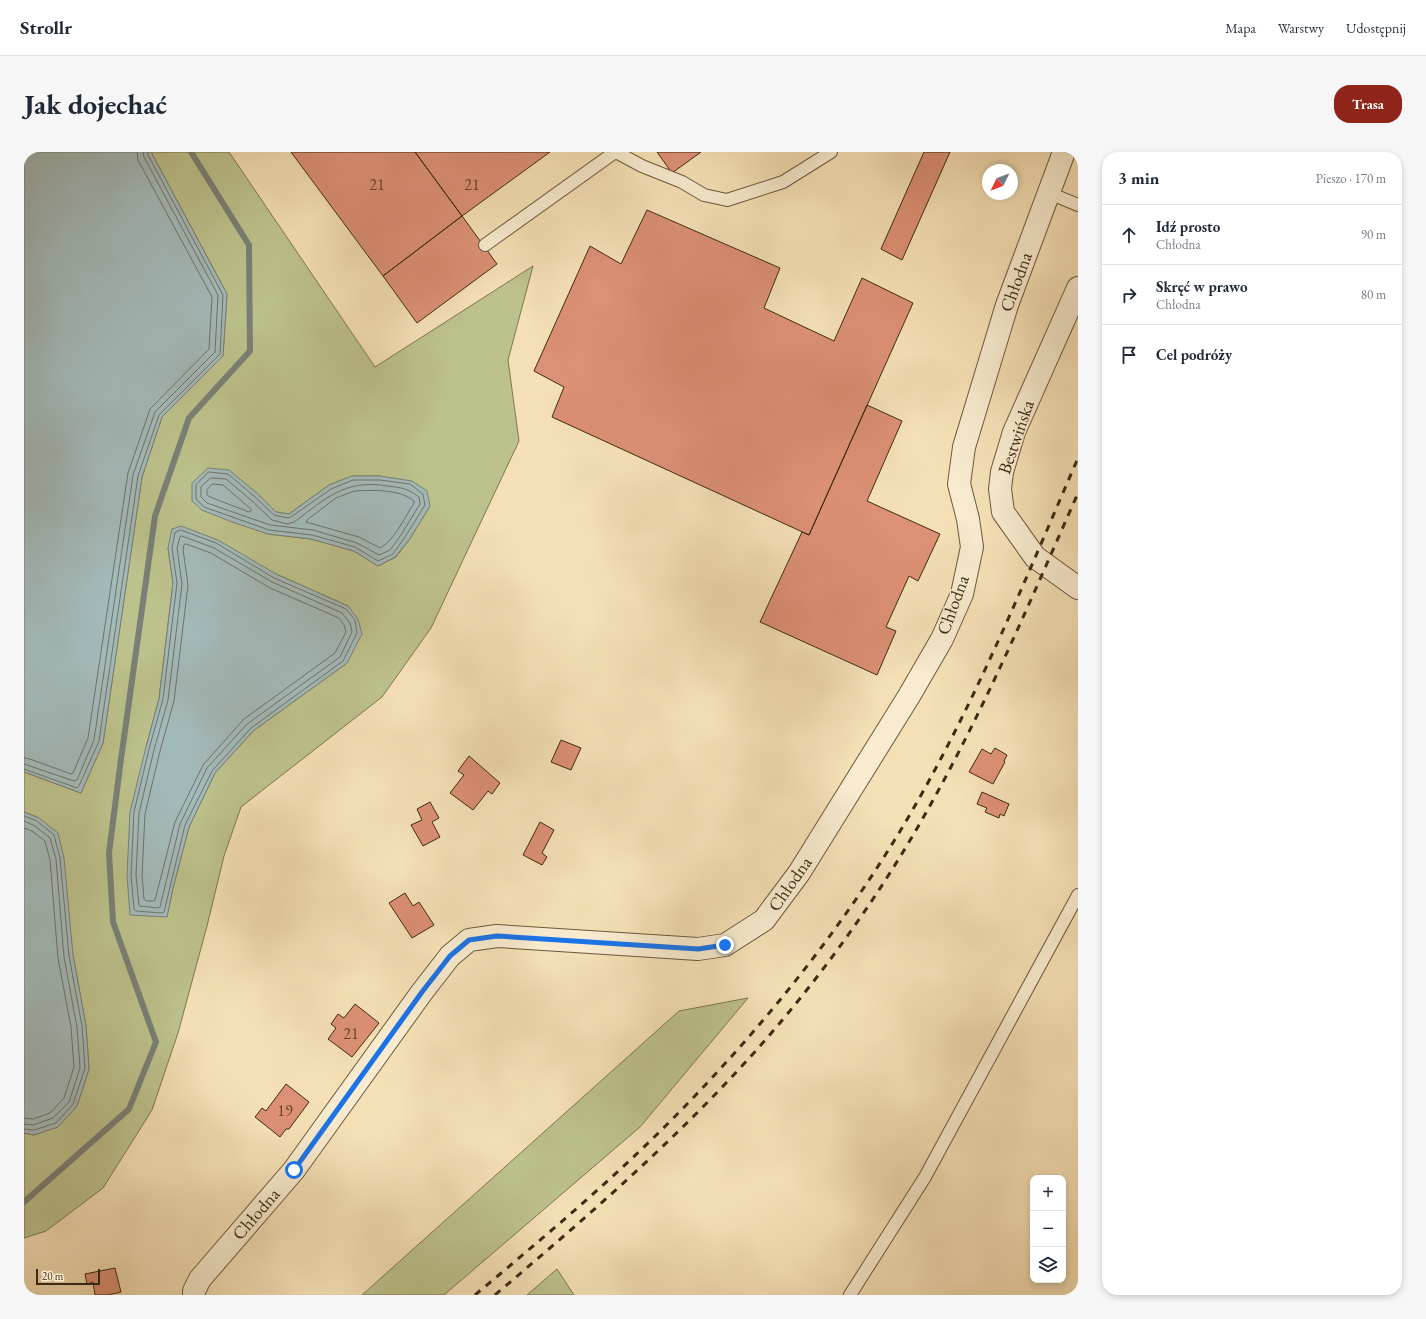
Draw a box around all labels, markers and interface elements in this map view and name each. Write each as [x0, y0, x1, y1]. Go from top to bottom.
text: Strollr [20, 15, 72, 40]
text: Mapa [1225, 19, 1256, 37]
text: Warstwy [1278, 19, 1324, 37]
text: Udostępnij [1346, 19, 1406, 37]
button: Trasa [1334, 85, 1402, 123]
text: Jak dojechać [24, 86, 167, 122]
north arrow [982, 164, 1018, 200]
text: 3 min [1118, 167, 1159, 189]
text: Pieszo · 170 m [1316, 170, 1386, 187]
house number: 21 [369, 174, 385, 195]
house number: 21 [464, 174, 480, 195]
text: Idź prosto [1156, 217, 1220, 236]
icon: ahead [1118, 224, 1140, 246]
text: 90 m [1361, 226, 1386, 243]
text: Chłodna [1156, 236, 1201, 253]
street label: Chłodna [994, 248, 1037, 315]
text: Skręć w prawo [1156, 277, 1248, 296]
icon: right [1118, 284, 1140, 306]
text: 80 m [1361, 286, 1386, 303]
text: Chłodna [1156, 296, 1201, 313]
icon: arrive [1118, 344, 1140, 366]
text: Cel podróży [1156, 345, 1232, 364]
street label: Bestwińska [992, 396, 1039, 477]
street label: Chłodna [931, 571, 974, 638]
street label: Chłodna [762, 851, 817, 916]
route end [716, 936, 734, 954]
house number: 21 [343, 1023, 359, 1044]
house number: 19 [277, 1100, 293, 1121]
route start [285, 1161, 303, 1179]
map controls [1030, 1175, 1066, 1283]
button: + [1030, 1175, 1066, 1211]
street label: Chłodna [227, 1182, 285, 1245]
button: − [1030, 1211, 1066, 1247]
button: layers [1030, 1247, 1066, 1283]
scale bar [36, 1267, 100, 1286]
text: 20 m [42, 1269, 63, 1283]

